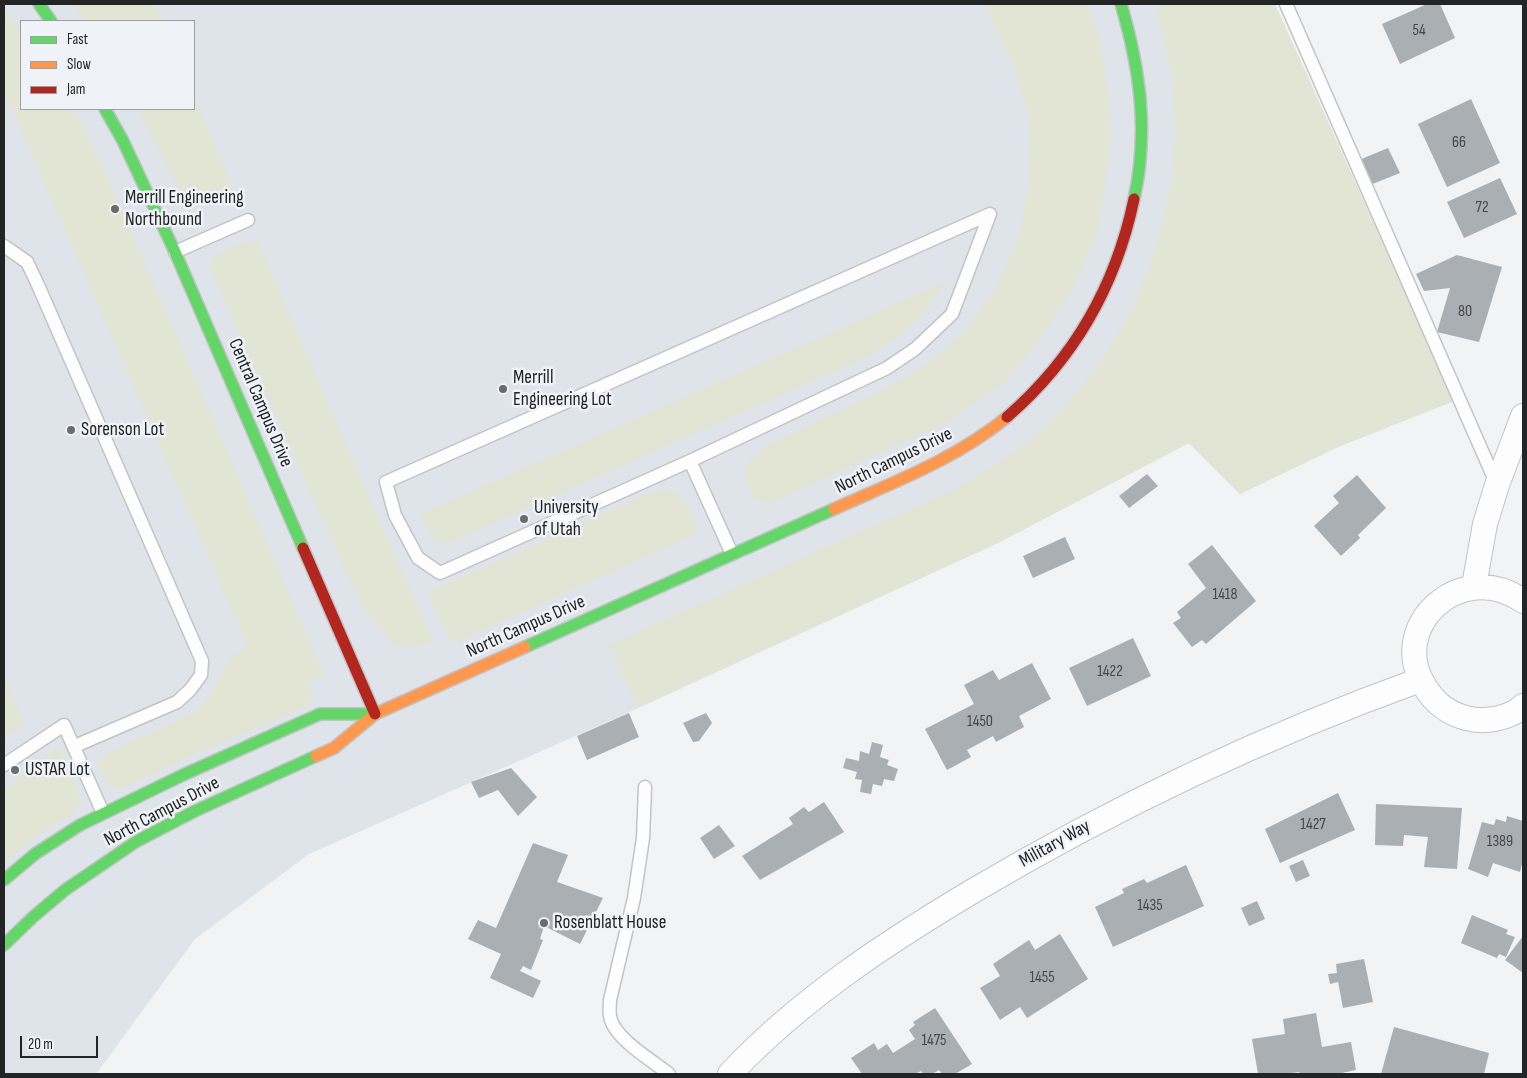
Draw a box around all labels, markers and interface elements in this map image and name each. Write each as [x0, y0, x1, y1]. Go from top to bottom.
legend [20, 20, 195, 110]
house number: 54 [1412, 21, 1426, 41]
text: Fast [67, 30, 88, 49]
text: Slow [67, 55, 91, 74]
text: Jam [67, 80, 85, 99]
house number: 66 [1452, 133, 1466, 153]
place label: Merrill Engineering Northbound [125, 187, 244, 231]
house number: 72 [1476, 198, 1488, 218]
marker: Merrill Engineering Northbound [109, 203, 121, 215]
house number: 80 [1458, 302, 1472, 322]
street label: Central Campus Drive [223, 335, 297, 471]
place label: Merrill Engineering Lot [513, 367, 612, 411]
marker: Merrill Engineering Lot [497, 383, 509, 395]
place label: Sorenson Lot [81, 419, 164, 441]
street label: North Campus Drive [832, 423, 956, 499]
marker: Sorenson Lot [65, 424, 77, 436]
place label: University of Utah [534, 497, 599, 541]
marker: University of Utah [518, 513, 530, 525]
house number: 1418 [1213, 585, 1237, 605]
street label: North Campus Drive [463, 591, 589, 663]
house number: 1422 [1097, 662, 1123, 682]
house number: 1450 [967, 712, 993, 732]
place label: USTAR Lot [25, 759, 90, 781]
marker: USTAR Lot [9, 764, 21, 776]
street label: North Campus Drive [100, 772, 224, 852]
street label: Military Way [1016, 815, 1094, 873]
house number: 1427 [1300, 815, 1326, 835]
house number: 1389 [1487, 832, 1513, 852]
house number: 1435 [1137, 896, 1163, 916]
place label: Rosenblatt House [554, 912, 666, 934]
marker: Rosenblatt House [538, 917, 550, 929]
house number: 1455 [1029, 968, 1055, 988]
scale bar [22, 1026, 100, 1058]
house number: 1475 [922, 1031, 946, 1051]
text: 20 m [28, 1035, 53, 1054]

